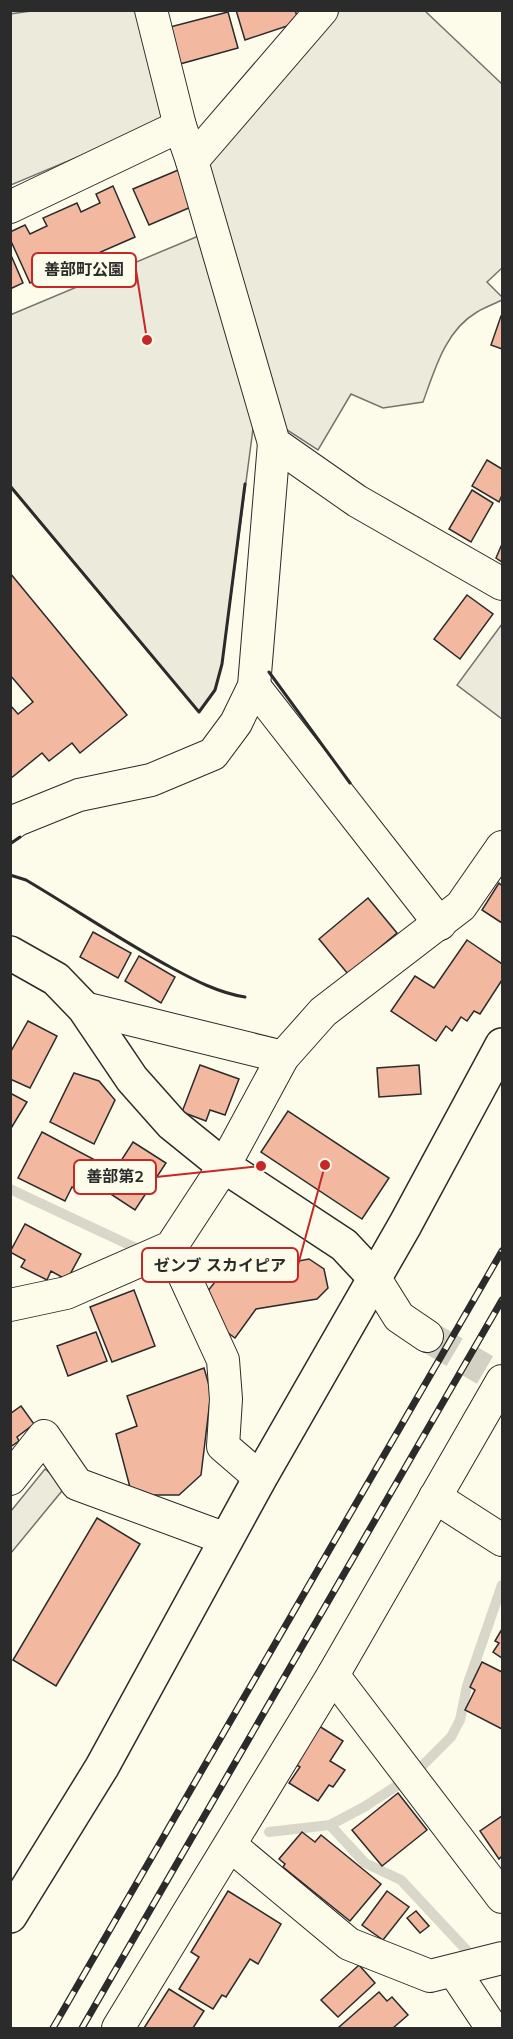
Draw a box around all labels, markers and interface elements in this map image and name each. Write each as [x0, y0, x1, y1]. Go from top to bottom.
callout: 善部町公園 [32, 253, 136, 287]
text: 善部町公園 [44, 259, 124, 279]
callout: 善部第2 [74, 1160, 156, 1194]
text: 善部第2 [86, 1166, 144, 1186]
callout: ゼンブ スカイピア [142, 1248, 298, 1282]
text: ゼンブ スカイピア [154, 1255, 286, 1275]

